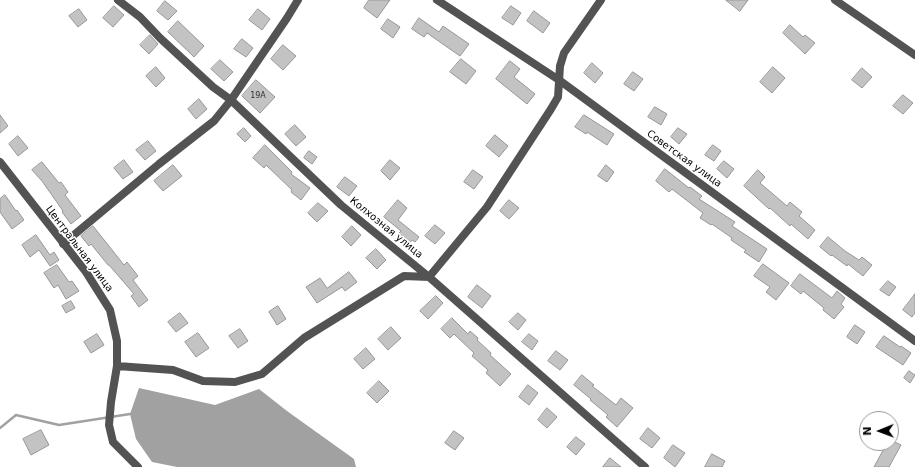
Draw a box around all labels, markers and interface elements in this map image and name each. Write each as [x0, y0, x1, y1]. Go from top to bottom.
house number: 19А [250, 91, 266, 101]
street label: Советская улица [644, 128, 724, 190]
street label: Колхозная улица [347, 195, 425, 261]
street label: Центральная улица [43, 204, 115, 294]
north arrow [859, 411, 899, 451]
text: N [861, 426, 874, 436]

